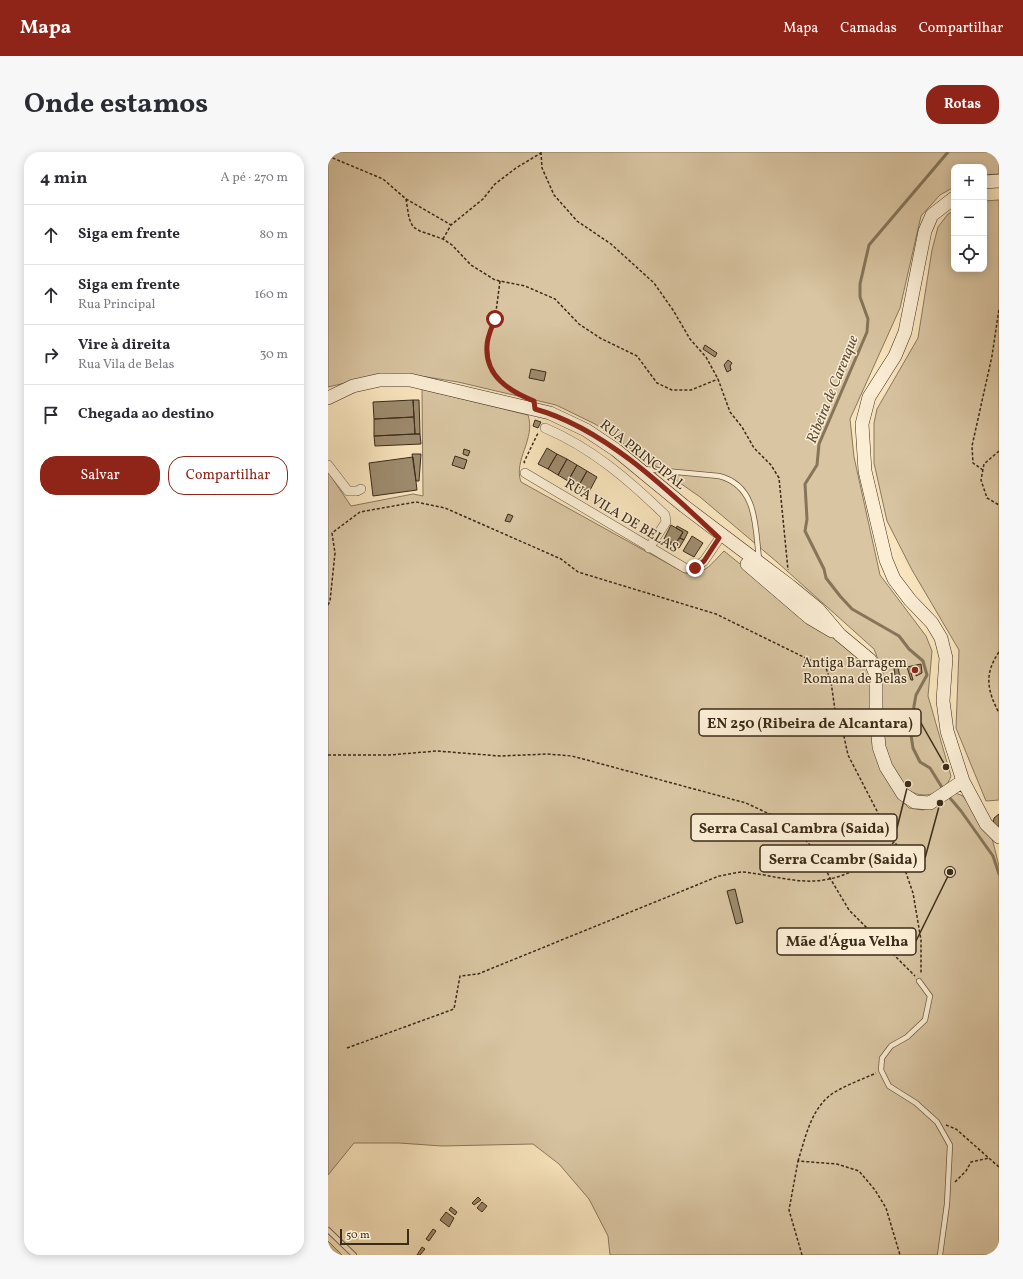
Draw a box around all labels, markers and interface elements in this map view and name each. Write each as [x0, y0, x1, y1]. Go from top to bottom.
text: Mapa [20, 15, 71, 41]
text: Mapa [783, 19, 818, 38]
text: Camadas [840, 19, 897, 38]
text: Compartilhar [919, 19, 1003, 38]
text: Onde estamos [24, 85, 208, 124]
button: Rotas [926, 85, 999, 124]
map controls [951, 164, 987, 272]
button: + [951, 164, 987, 200]
text: 4 min [40, 167, 87, 190]
text: A pé · 270 m [221, 169, 288, 187]
button: − [951, 200, 987, 236]
icon: ahead [40, 224, 62, 246]
text: Siga em frente [78, 224, 180, 245]
text: 80 m [259, 226, 288, 244]
button: locate [951, 236, 987, 272]
text: Siga em frente [78, 275, 180, 296]
icon: ahead [40, 284, 62, 306]
text: 160 m [254, 286, 288, 304]
text: Rua Principal [78, 296, 156, 314]
route start [486, 310, 504, 328]
water label: Ribeira de Carenque [802, 332, 865, 447]
text: Vire à direita [78, 335, 170, 356]
icon: right [40, 344, 62, 366]
text: 30 m [260, 346, 288, 364]
text: Rua Vila de Belas [78, 356, 174, 374]
icon: arrive [40, 404, 62, 426]
text: Chegada ao destino [78, 404, 214, 425]
street label: RUA PRINCIPAL [595, 416, 689, 495]
button: Salvar [40, 456, 160, 495]
button: Compartilhar [168, 456, 288, 495]
street label: RUA VILA DE BELAS [561, 475, 682, 558]
route end [686, 559, 704, 577]
place label: Antiga Barragem Romana de Belas [802, 654, 907, 689]
marker: Antiga Barragem Romana de Belas [910, 665, 920, 675]
callout: EN 250 (Ribeira de Alcantara) [699, 709, 921, 736]
text: EN 250 (Ribeira de Alcantara) [707, 714, 913, 735]
callout: Serra Casal Cambra (Saida) [691, 814, 897, 841]
text: Serra Casal Cambra (Saida) [699, 819, 890, 840]
callout: Serra Ccambr (Saida) [760, 845, 925, 872]
text: Serra Ccambr (Saida) [769, 850, 917, 871]
callout: Mãe d'Água Velha [777, 928, 916, 955]
text: Mãe d'Água Velha [786, 932, 908, 953]
scale bar [340, 1227, 409, 1246]
text: 50 m [346, 1228, 370, 1243]

